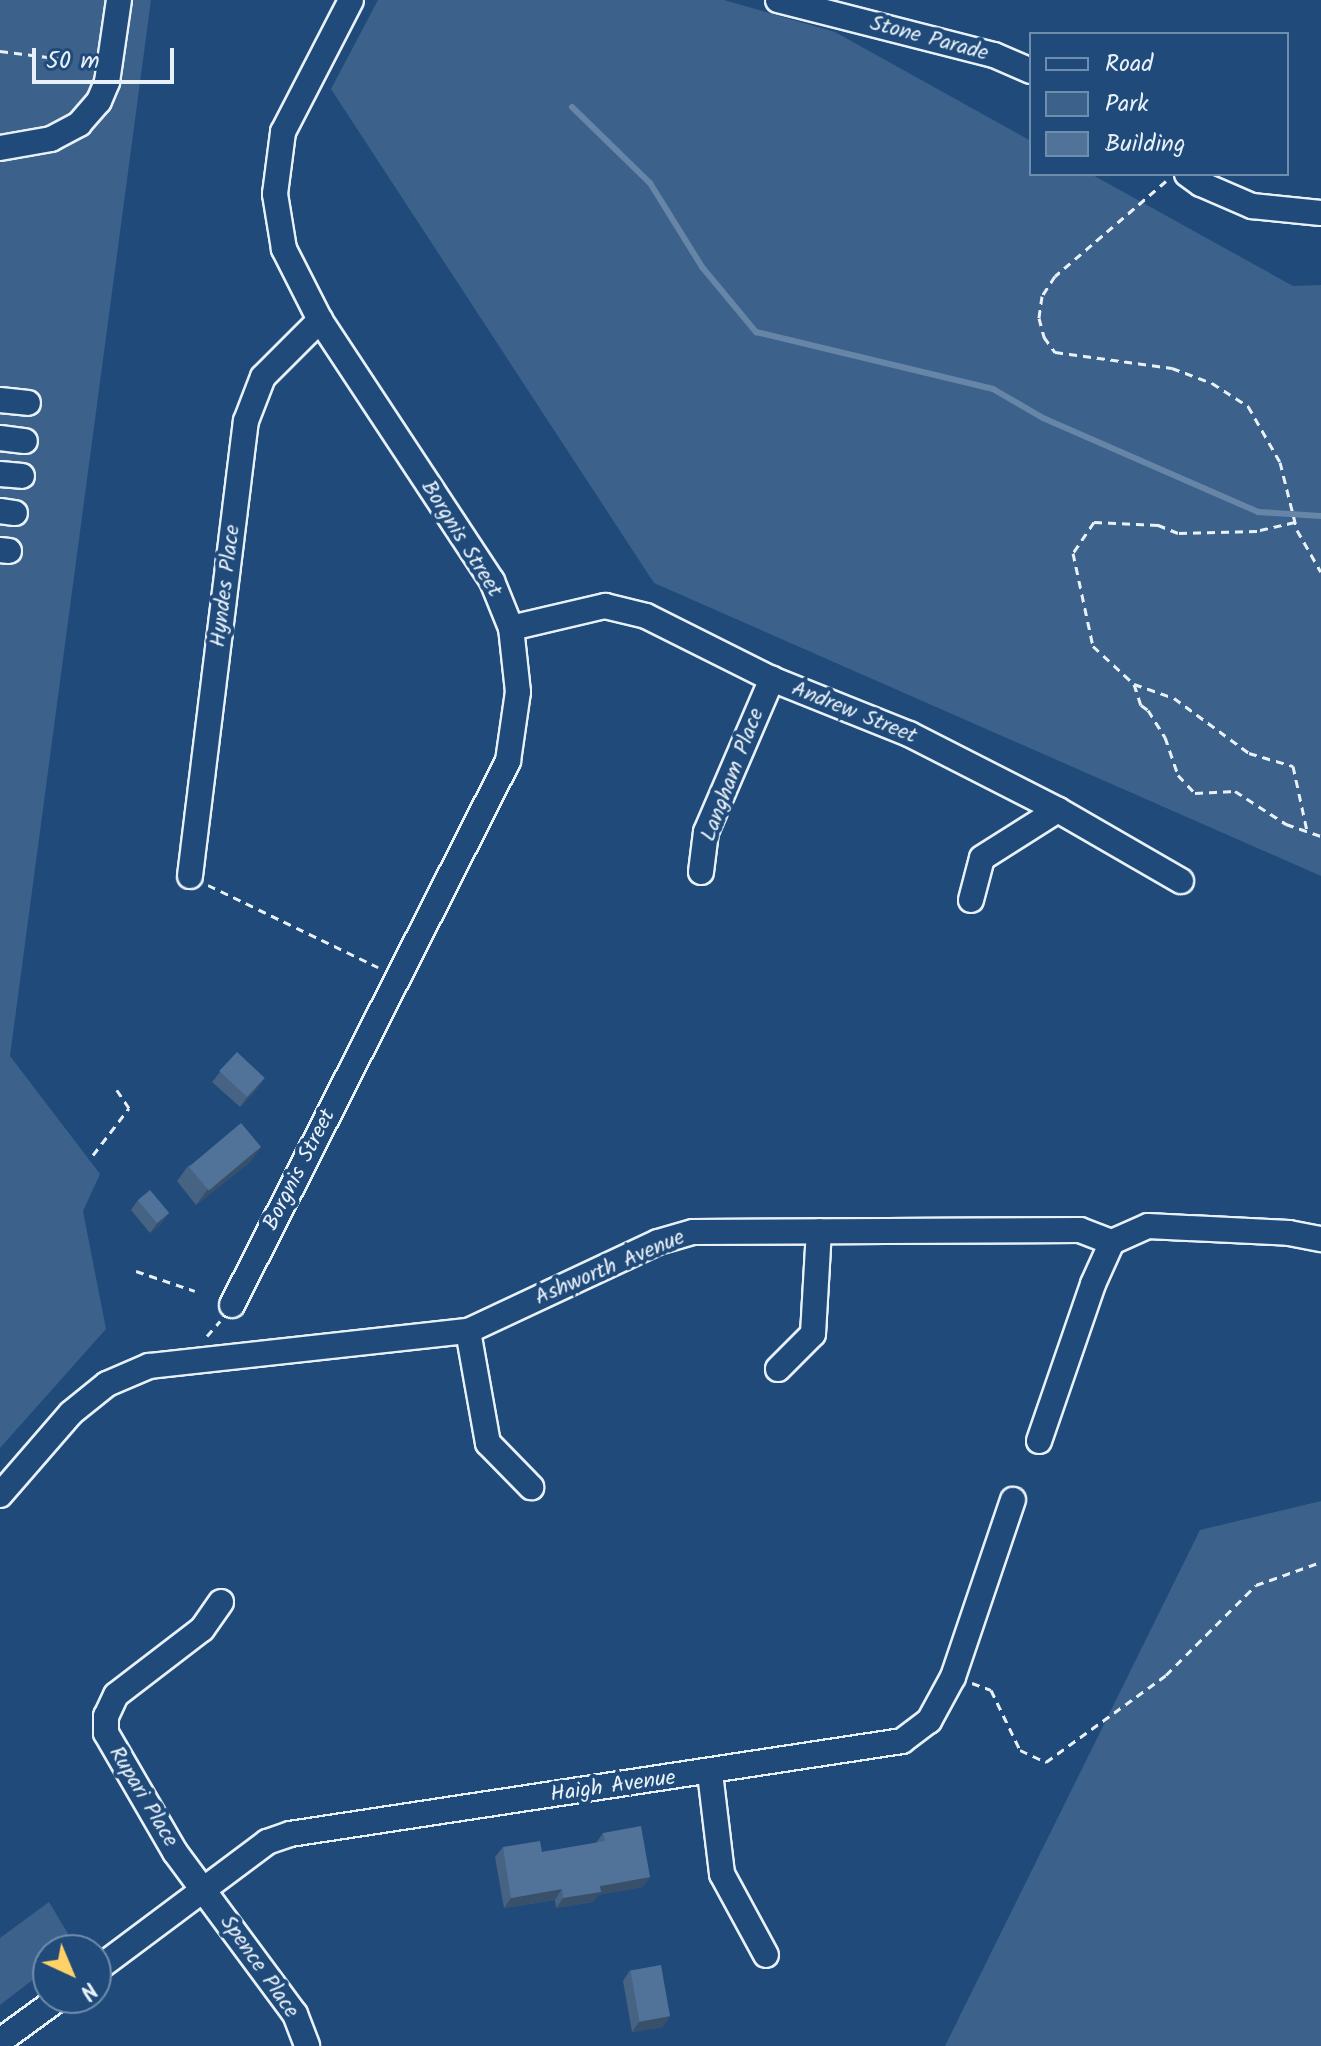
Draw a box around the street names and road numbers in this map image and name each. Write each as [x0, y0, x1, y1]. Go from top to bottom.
street label: Stone Parade [867, 11, 991, 67]
street label: Borgnis Street [415, 476, 507, 602]
street label: Hyndes Place [205, 523, 247, 649]
street label: Andrew Street [788, 676, 920, 750]
street label: Langham Place [696, 705, 770, 845]
street label: Borgnis Street [258, 1105, 342, 1235]
street label: Ashworth Avenue [531, 1224, 689, 1312]
street label: Rupari Place [103, 1742, 183, 1852]
street label: Haigh Avenue [549, 1765, 677, 1809]
street label: Spence Place [214, 1910, 304, 2024]

